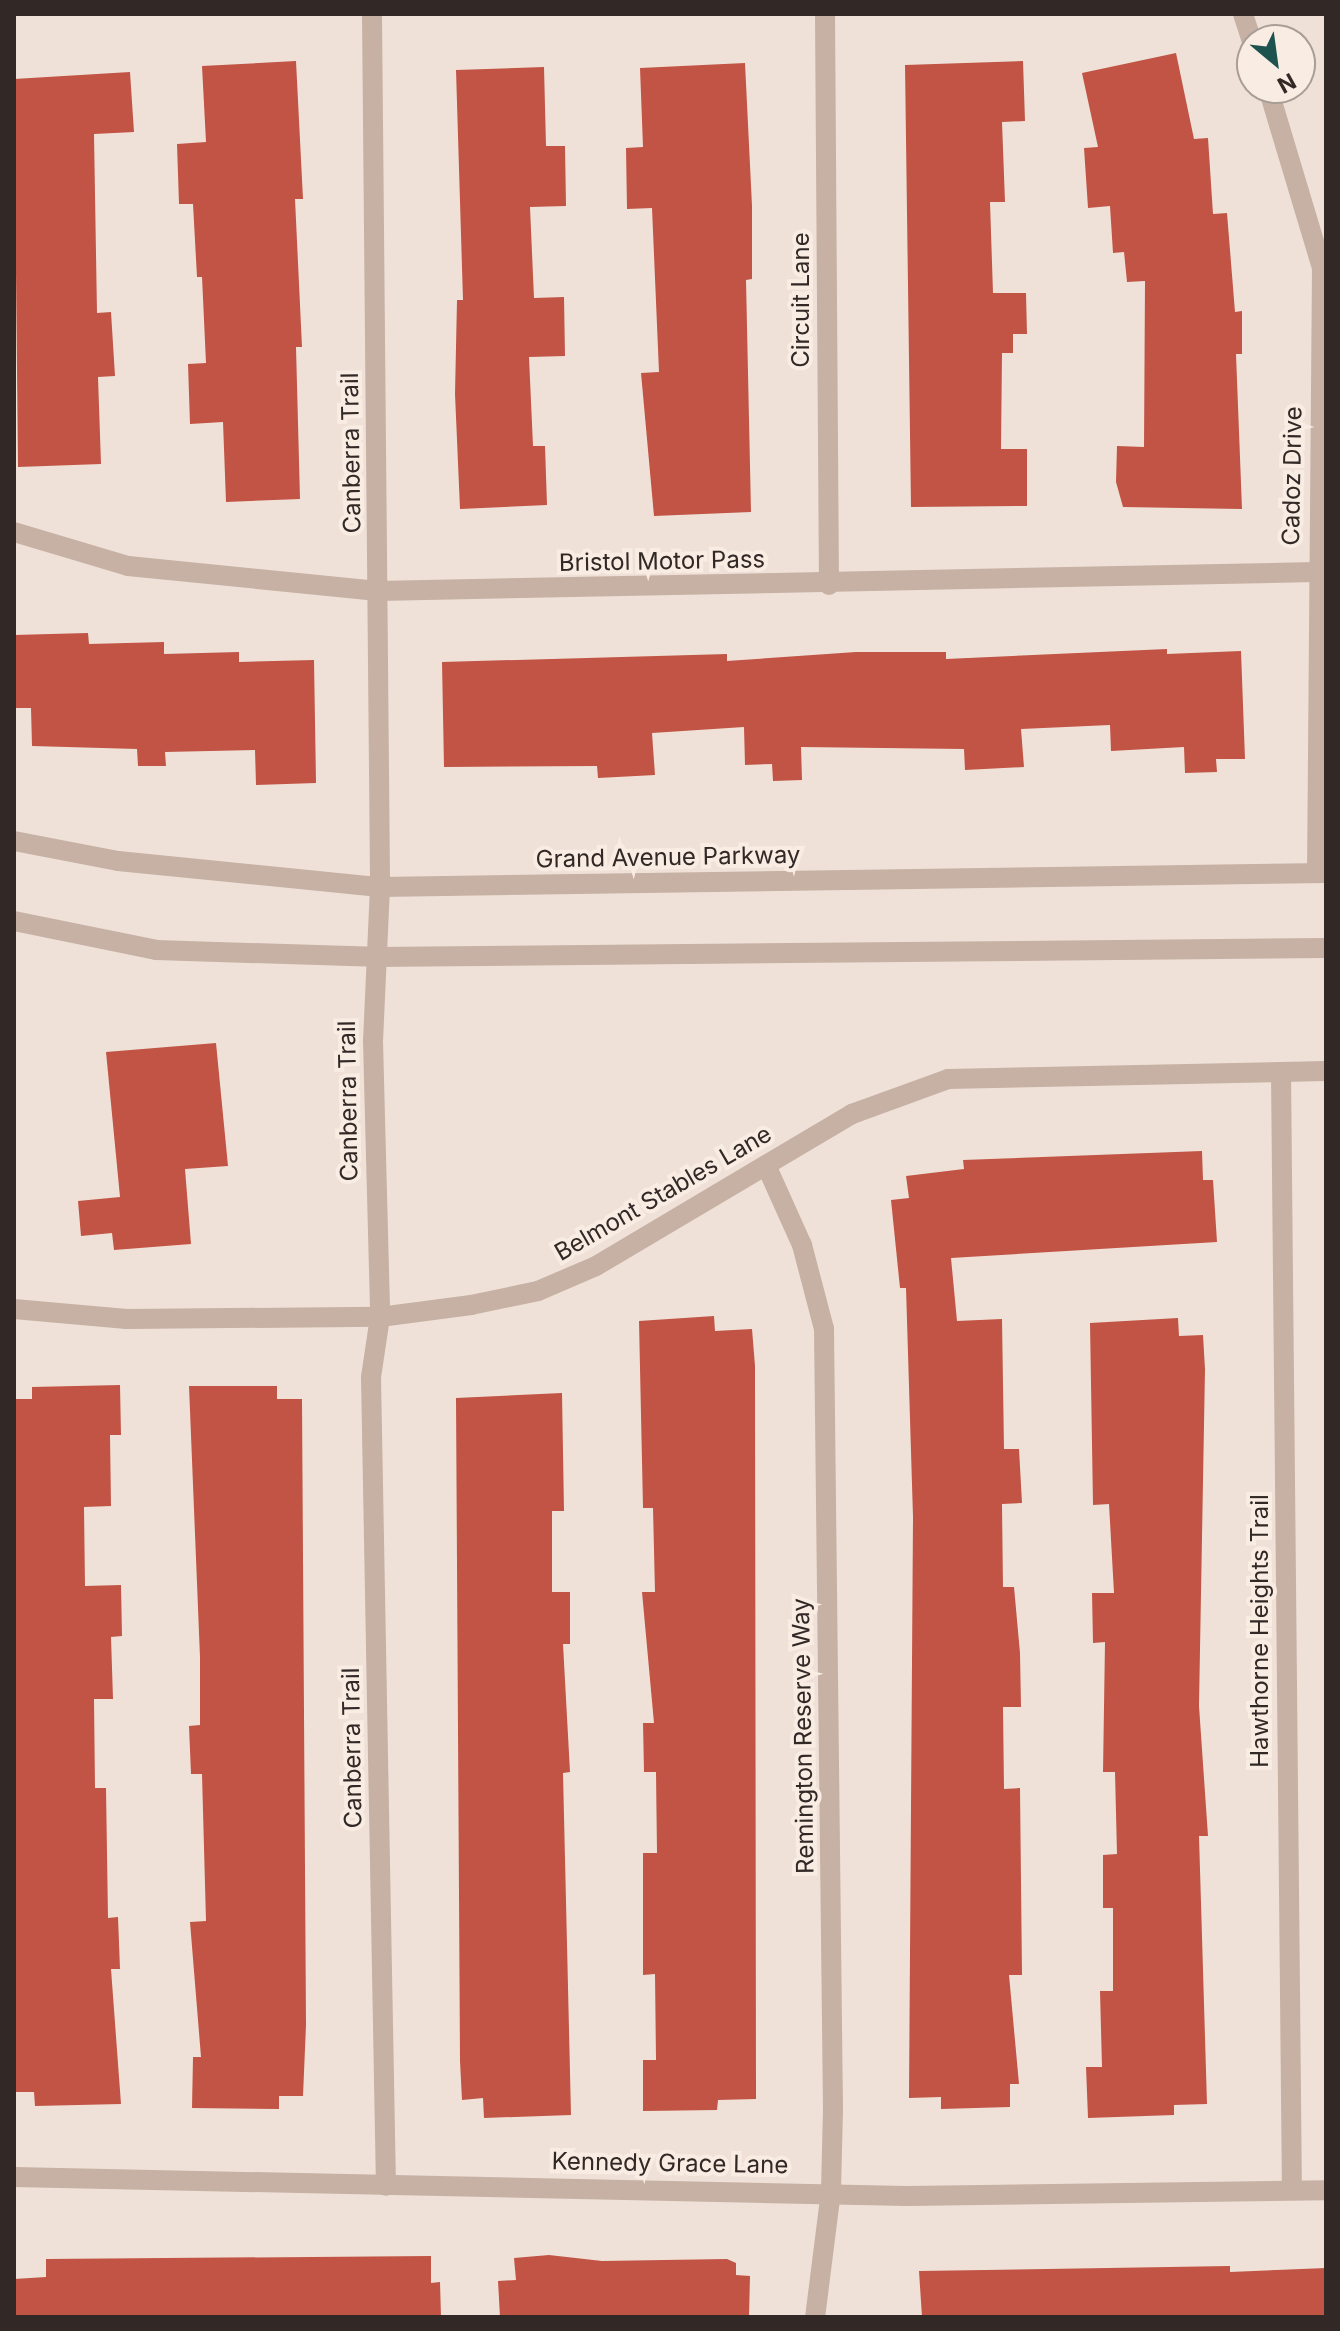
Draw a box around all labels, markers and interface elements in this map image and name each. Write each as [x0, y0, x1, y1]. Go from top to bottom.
north arrow [1236, 24, 1316, 104]
text: N [1273, 68, 1300, 99]
street label: Circuit Lane [787, 232, 815, 368]
street label: Canberra Trail [335, 372, 367, 534]
street label: Cadoz Drive [1276, 406, 1308, 546]
street label: Bristol Motor Pass [559, 545, 765, 577]
street label: Grand Avenue Parkway [535, 840, 801, 874]
street label: Canberra Trail [332, 1020, 364, 1182]
street label: Belmont Stables Lane [549, 1119, 777, 1267]
street label: Hawthorne Heights Trail [1246, 1494, 1274, 1768]
street label: Remington Reserve Way [786, 1598, 820, 1874]
street label: Canberra Trail [336, 1667, 368, 1829]
street label: Kennedy Grace Lane [551, 2147, 789, 2179]

